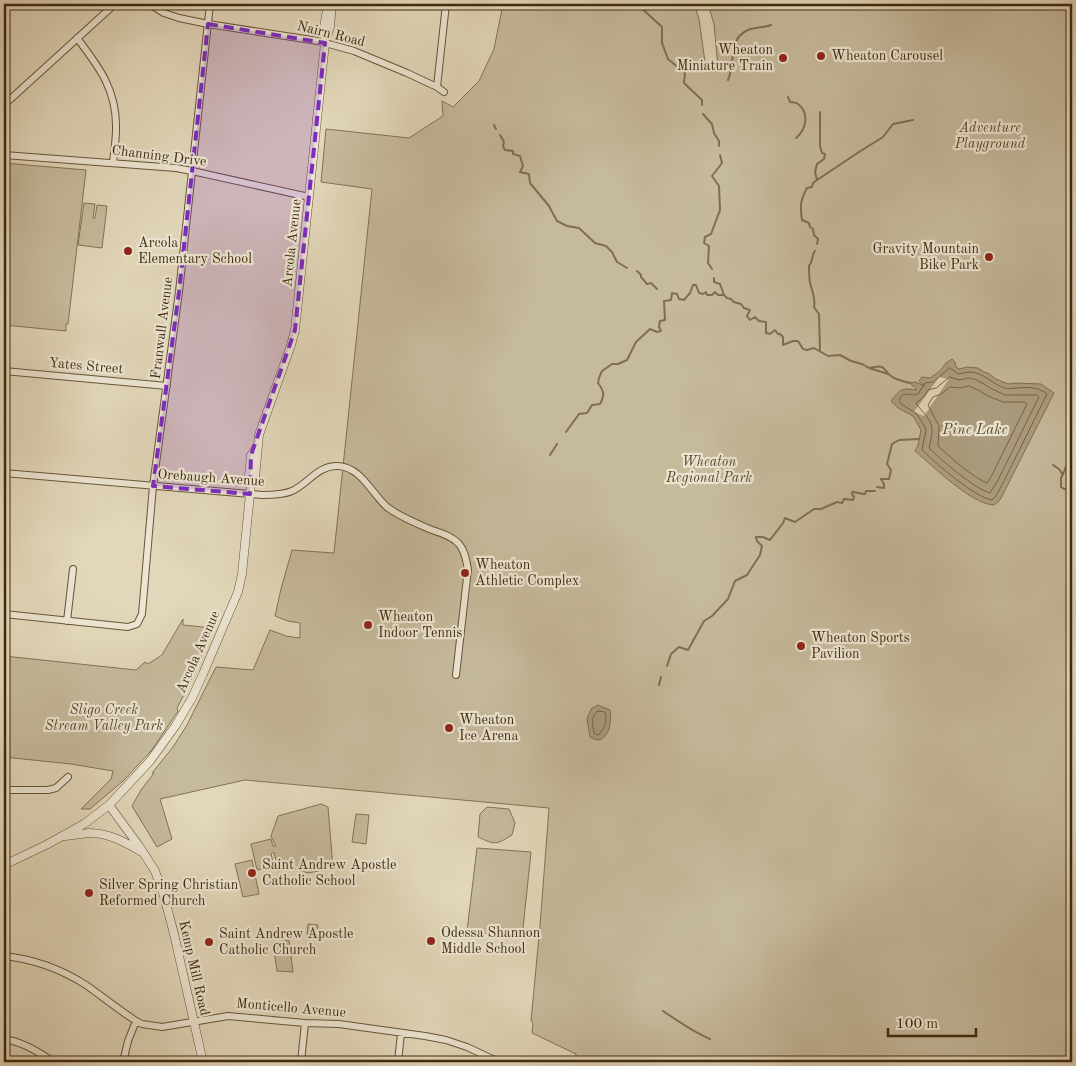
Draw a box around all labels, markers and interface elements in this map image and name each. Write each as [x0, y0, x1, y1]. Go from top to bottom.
street label: Nairn Road [295, 19, 367, 49]
place label: Wheaton Miniature Train [677, 43, 773, 73]
place label: Wheaton Carousel [831, 49, 943, 63]
marker: Wheaton Carousel [815, 50, 827, 62]
marker: Wheaton Miniature Train [777, 52, 789, 64]
park label: Adventure Playground [954, 121, 1026, 152]
street label: Channing Drive [111, 143, 207, 169]
street label: Arcola Avenue [280, 198, 304, 288]
place label: Arcola Elementary School [138, 236, 252, 266]
place label: Gravity Mountain Bike Park [872, 242, 979, 272]
marker: Arcola Elementary School [122, 245, 134, 257]
marker: Gravity Mountain Bike Park [983, 251, 995, 263]
street label: Franwall Avenue [149, 276, 175, 380]
street label: Yates Street [48, 356, 124, 376]
water label: Pine Lake [941, 423, 1008, 438]
park label: Wheaton Regional Park [665, 455, 752, 486]
street label: Orebaugh Avenue [157, 467, 265, 489]
place label: Wheaton Athletic Complex [475, 558, 579, 588]
marker: Wheaton Athletic Complex [459, 567, 471, 579]
street label: Arcola Avenue [174, 609, 222, 695]
place label: Wheaton Indoor Tennis [378, 610, 462, 640]
marker: Wheaton Indoor Tennis [362, 619, 374, 631]
place label: Wheaton Sports Pavilion [811, 631, 910, 661]
marker: Wheaton Sports Pavilion [795, 640, 807, 652]
park label: Sligo Creek Stream Valley Park [45, 703, 163, 734]
place label: Wheaton Ice Arena [459, 713, 518, 743]
marker: Wheaton Ice Arena [443, 722, 455, 734]
place label: Saint Andrew Apostle Catholic School [262, 858, 396, 888]
marker: Saint Andrew Apostle Catholic School [246, 867, 258, 879]
place label: Silver Spring Christian Reformed Church [99, 878, 239, 908]
marker: Silver Spring Christian Reformed Church [83, 887, 95, 899]
street label: Kemp Mill Road [176, 919, 212, 1017]
place label: Odessa Shannon Middle School [441, 926, 541, 956]
place label: Saint Andrew Apostle Catholic Church [219, 927, 353, 957]
marker: Odessa Shannon Middle School [425, 935, 437, 947]
marker: Saint Andrew Apostle Catholic Church [203, 936, 215, 948]
street label: Monticello Avenue [235, 996, 347, 1020]
scale bar [888, 1006, 976, 1038]
text: 100 m [896, 1017, 938, 1032]

